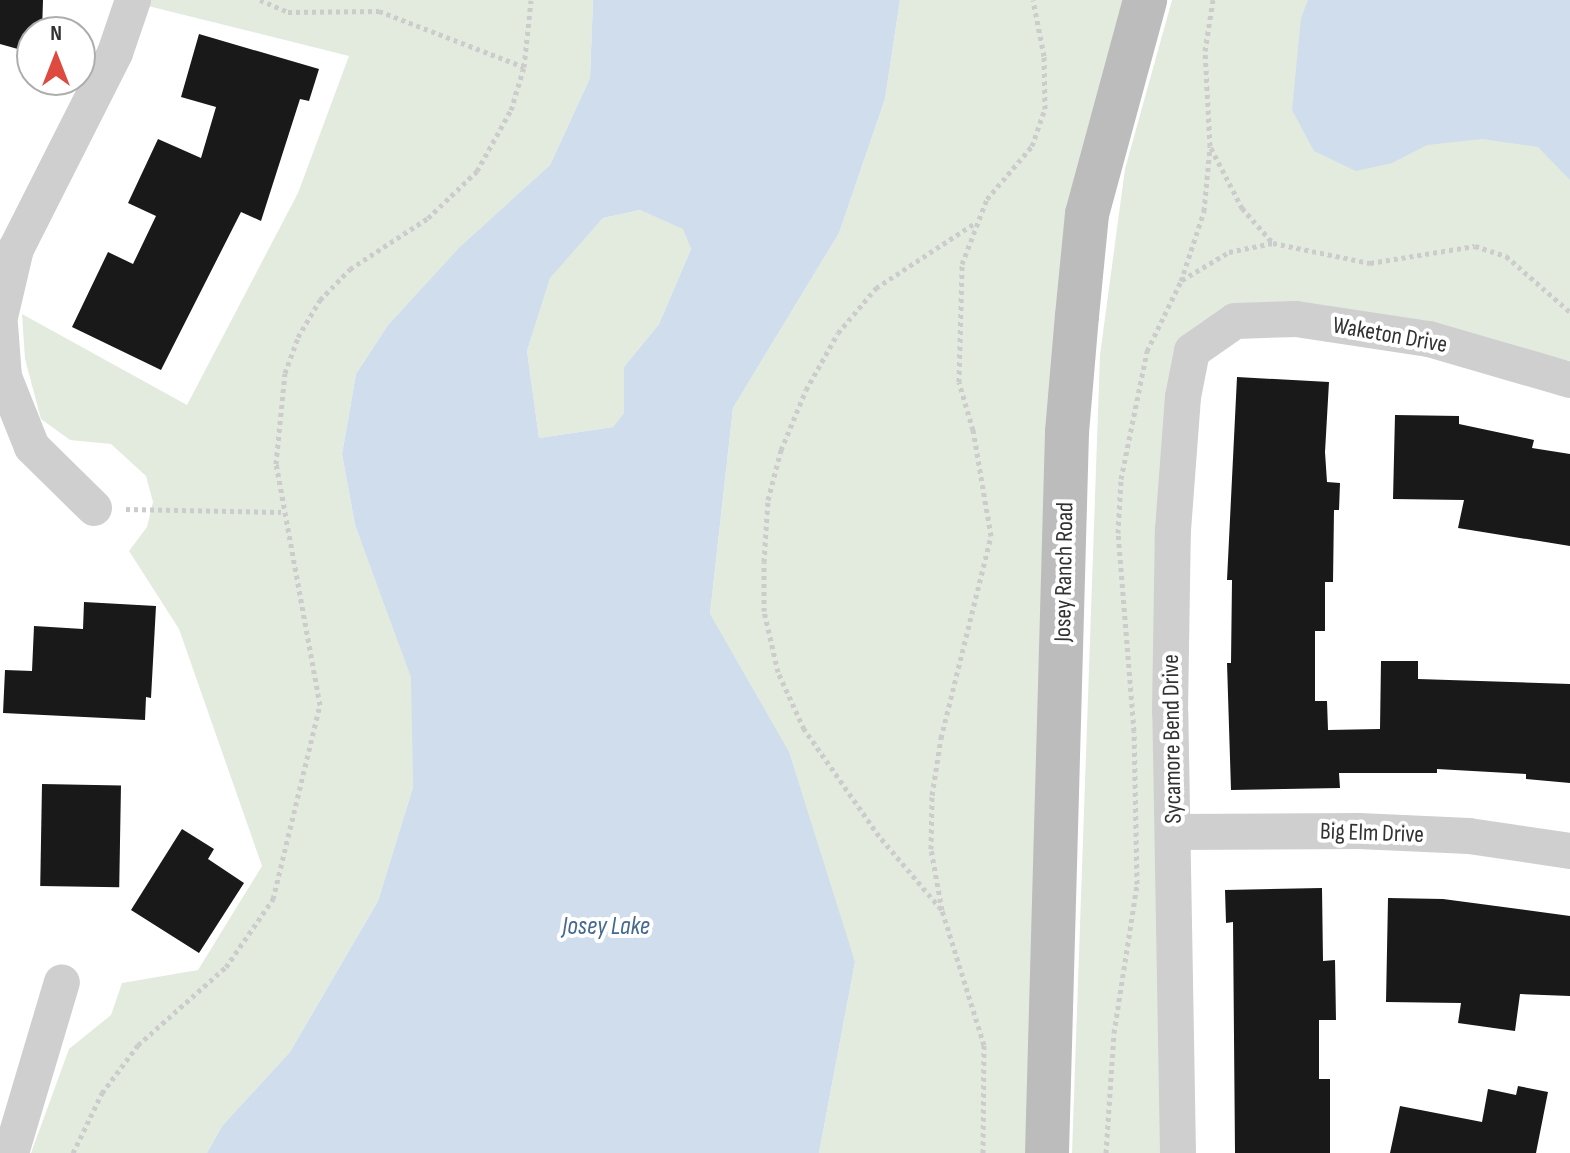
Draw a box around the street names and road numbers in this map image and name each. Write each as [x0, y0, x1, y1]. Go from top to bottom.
street label: Waketon Drive [1331, 311, 1449, 359]
street label: Josey Ranch Road [1048, 502, 1080, 642]
street label: Sycamore Bend Drive [1156, 654, 1188, 824]
street label: Big Elm Drive [1320, 817, 1424, 849]

